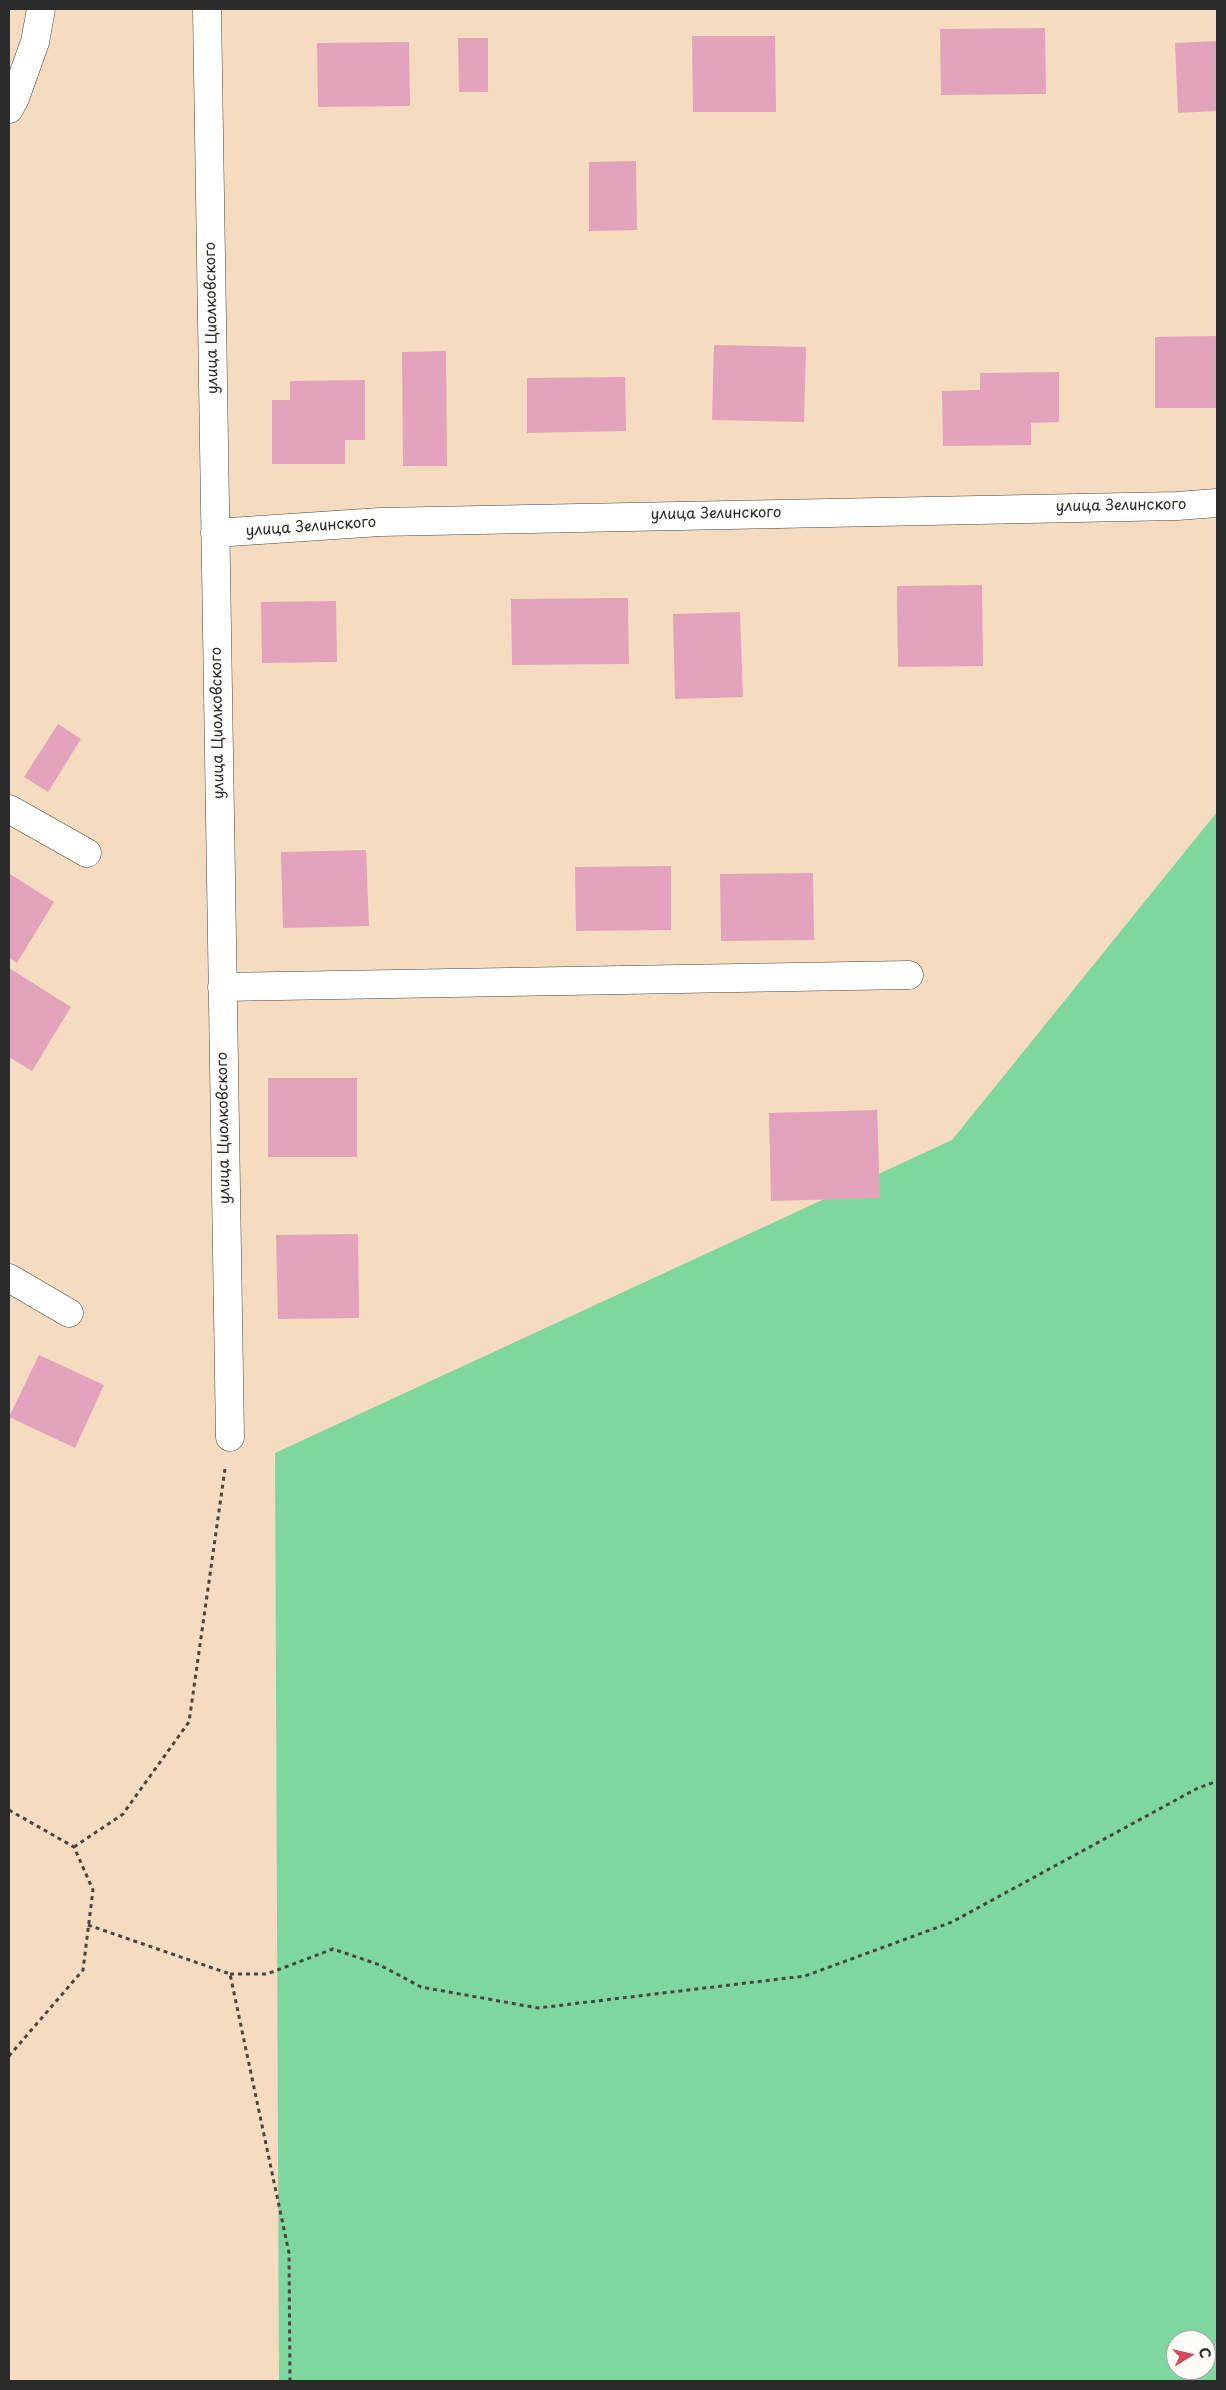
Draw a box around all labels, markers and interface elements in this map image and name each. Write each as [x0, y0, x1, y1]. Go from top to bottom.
street label: улица Циолковского [202, 242, 222, 394]
street label: улица Зелинского [1056, 496, 1186, 516]
street label: улица Зелинского [651, 504, 781, 524]
street label: улица Зелинского [245, 513, 377, 541]
street label: улица Циолковского [208, 647, 228, 799]
street label: улица Циолковского [214, 1052, 234, 1204]
north arrow [1166, 2330, 1216, 2380]
text: С [1194, 2346, 1217, 2360]

